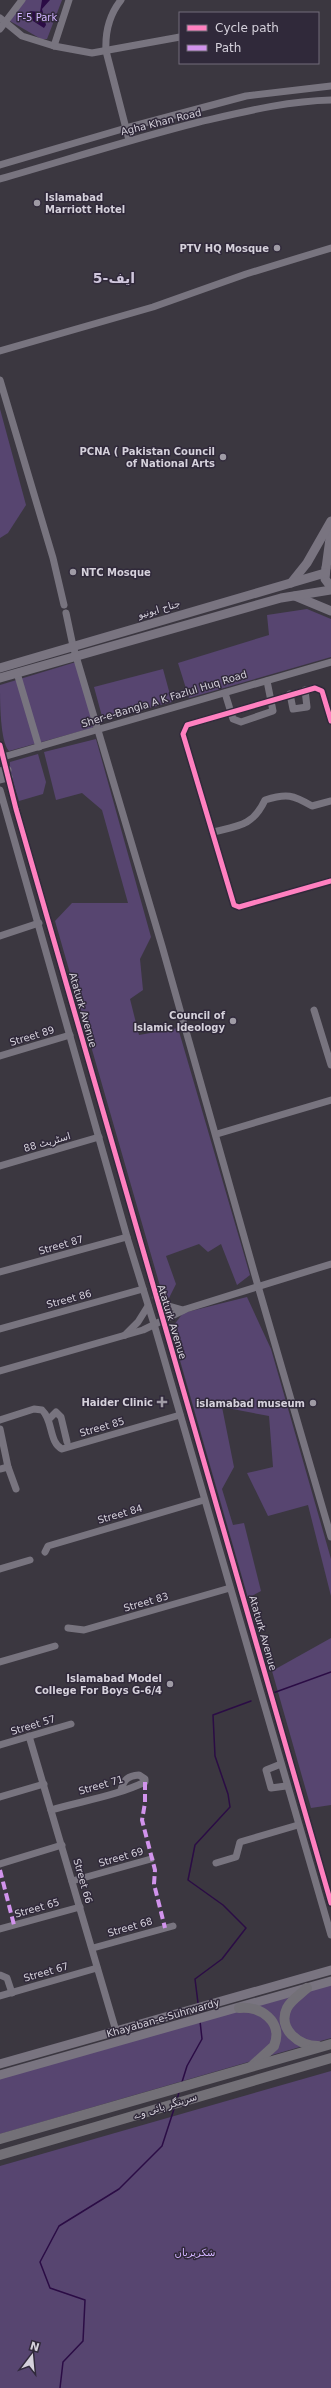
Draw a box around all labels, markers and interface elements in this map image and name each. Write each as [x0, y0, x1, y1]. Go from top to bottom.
park label: F-5 Park [17, 12, 57, 23]
legend [179, 12, 319, 64]
text: Cycle path [215, 21, 279, 35]
text: Path [215, 41, 241, 55]
street label: Agha Khan Road [120, 107, 202, 137]
place label: Islamabad Marriott Hotel [45, 192, 125, 215]
marker: Islamabad Marriott Hotel [32, 198, 42, 208]
place label: PTV HQ Mosque [179, 243, 269, 254]
marker: PTV HQ Mosque [272, 243, 282, 253]
district label: ایف-5 [93, 270, 135, 286]
place label: PCNA ( Pakistan Council of National Arts [79, 446, 215, 469]
marker: PCNA ( Pakistan Council of National Arts [218, 452, 228, 462]
marker: NTC Mosque [68, 567, 78, 577]
place label: NTC Mosque [81, 567, 151, 578]
street label: جناح ایونیو [136, 598, 182, 622]
street label: Sher-e-Bangla A K Fazlul Huq Road [80, 669, 248, 729]
street label: Ataturk Avenue [67, 971, 99, 1049]
place label: Council of Islamic Ideology [133, 1010, 226, 1033]
marker: Council of Islamic Ideology [228, 1016, 238, 1026]
street label: Street 89 [8, 1024, 56, 1048]
street label: اسٹریٹ 88 [22, 1130, 72, 1154]
street label: Street 87 [37, 1233, 85, 1257]
street label: Ataturk Avenue [155, 1283, 189, 1361]
street label: Street 86 [45, 1288, 93, 1310]
marker: Haider Clinic [156, 1396, 168, 1408]
place label: Haider Clinic [81, 1397, 153, 1408]
place label: islamabad museum [196, 1398, 305, 1409]
marker: islamabad museum [308, 1398, 318, 1408]
street label: Street 85 [78, 1415, 126, 1439]
street label: Street 84 [96, 1502, 144, 1526]
street label: Street 83 [122, 1590, 170, 1614]
street label: Ataturk Avenue [247, 1594, 279, 1672]
place label: Islamabad Model College For Boys G-6/4 [35, 1673, 162, 1696]
marker: Islamabad Model College For Boys G-6/4 [165, 1679, 175, 1689]
street label: Street 57 [9, 1713, 57, 1737]
street label: Street 71 [77, 1773, 125, 1797]
street label: Street 69 [97, 1845, 145, 1869]
street label: Street 66 [71, 1857, 95, 1905]
street label: Street 65 [13, 1896, 61, 1920]
street label: Street 68 [106, 1915, 154, 1939]
street label: Street 67 [22, 1960, 70, 1984]
street label: Khayaban-e-Suhrwardy [105, 1997, 221, 2039]
street label: سرینگر ہائی وے [132, 2091, 199, 2122]
park label: شکرپریاں [175, 2247, 215, 2259]
north arrow [12, 2336, 52, 2376]
text: N [28, 2339, 41, 2354]

